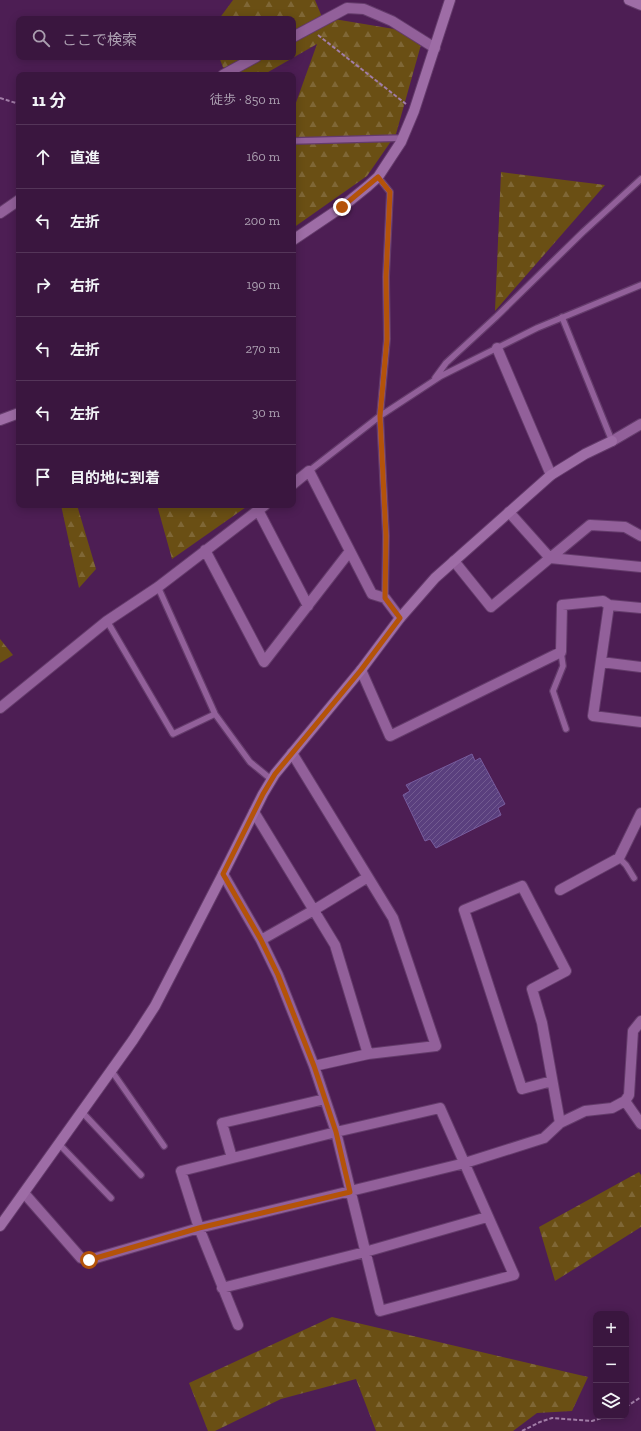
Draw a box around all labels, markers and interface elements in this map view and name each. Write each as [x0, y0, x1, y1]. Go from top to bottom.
search box [16, 16, 296, 60]
icon: search [30, 27, 52, 49]
text: ここで検索 [62, 31, 137, 49]
text: 11 分 [32, 90, 66, 110]
text: 徒歩 · 850 m [210, 92, 280, 107]
icon: ahead [32, 146, 54, 168]
text: 直進 [70, 149, 100, 167]
text: 160 m [246, 149, 280, 164]
route end [333, 198, 351, 216]
icon: left [32, 210, 54, 232]
text: 左折 [70, 213, 100, 231]
text: 200 m [244, 213, 280, 228]
icon: right [32, 274, 54, 296]
text: 右折 [70, 277, 100, 295]
text: 190 m [246, 277, 280, 292]
icon: left [32, 338, 54, 360]
text: 左折 [70, 341, 100, 359]
text: 270 m [246, 341, 280, 356]
icon: left [32, 402, 54, 424]
text: 左折 [70, 405, 100, 423]
text: 30 m [252, 405, 280, 420]
icon: arrive [32, 466, 54, 488]
text: 目的地に到着 [70, 469, 160, 487]
route start [80, 1251, 98, 1269]
map controls [593, 1311, 629, 1419]
button: + [593, 1311, 629, 1347]
button: − [593, 1347, 629, 1383]
button: layers [593, 1383, 629, 1419]

